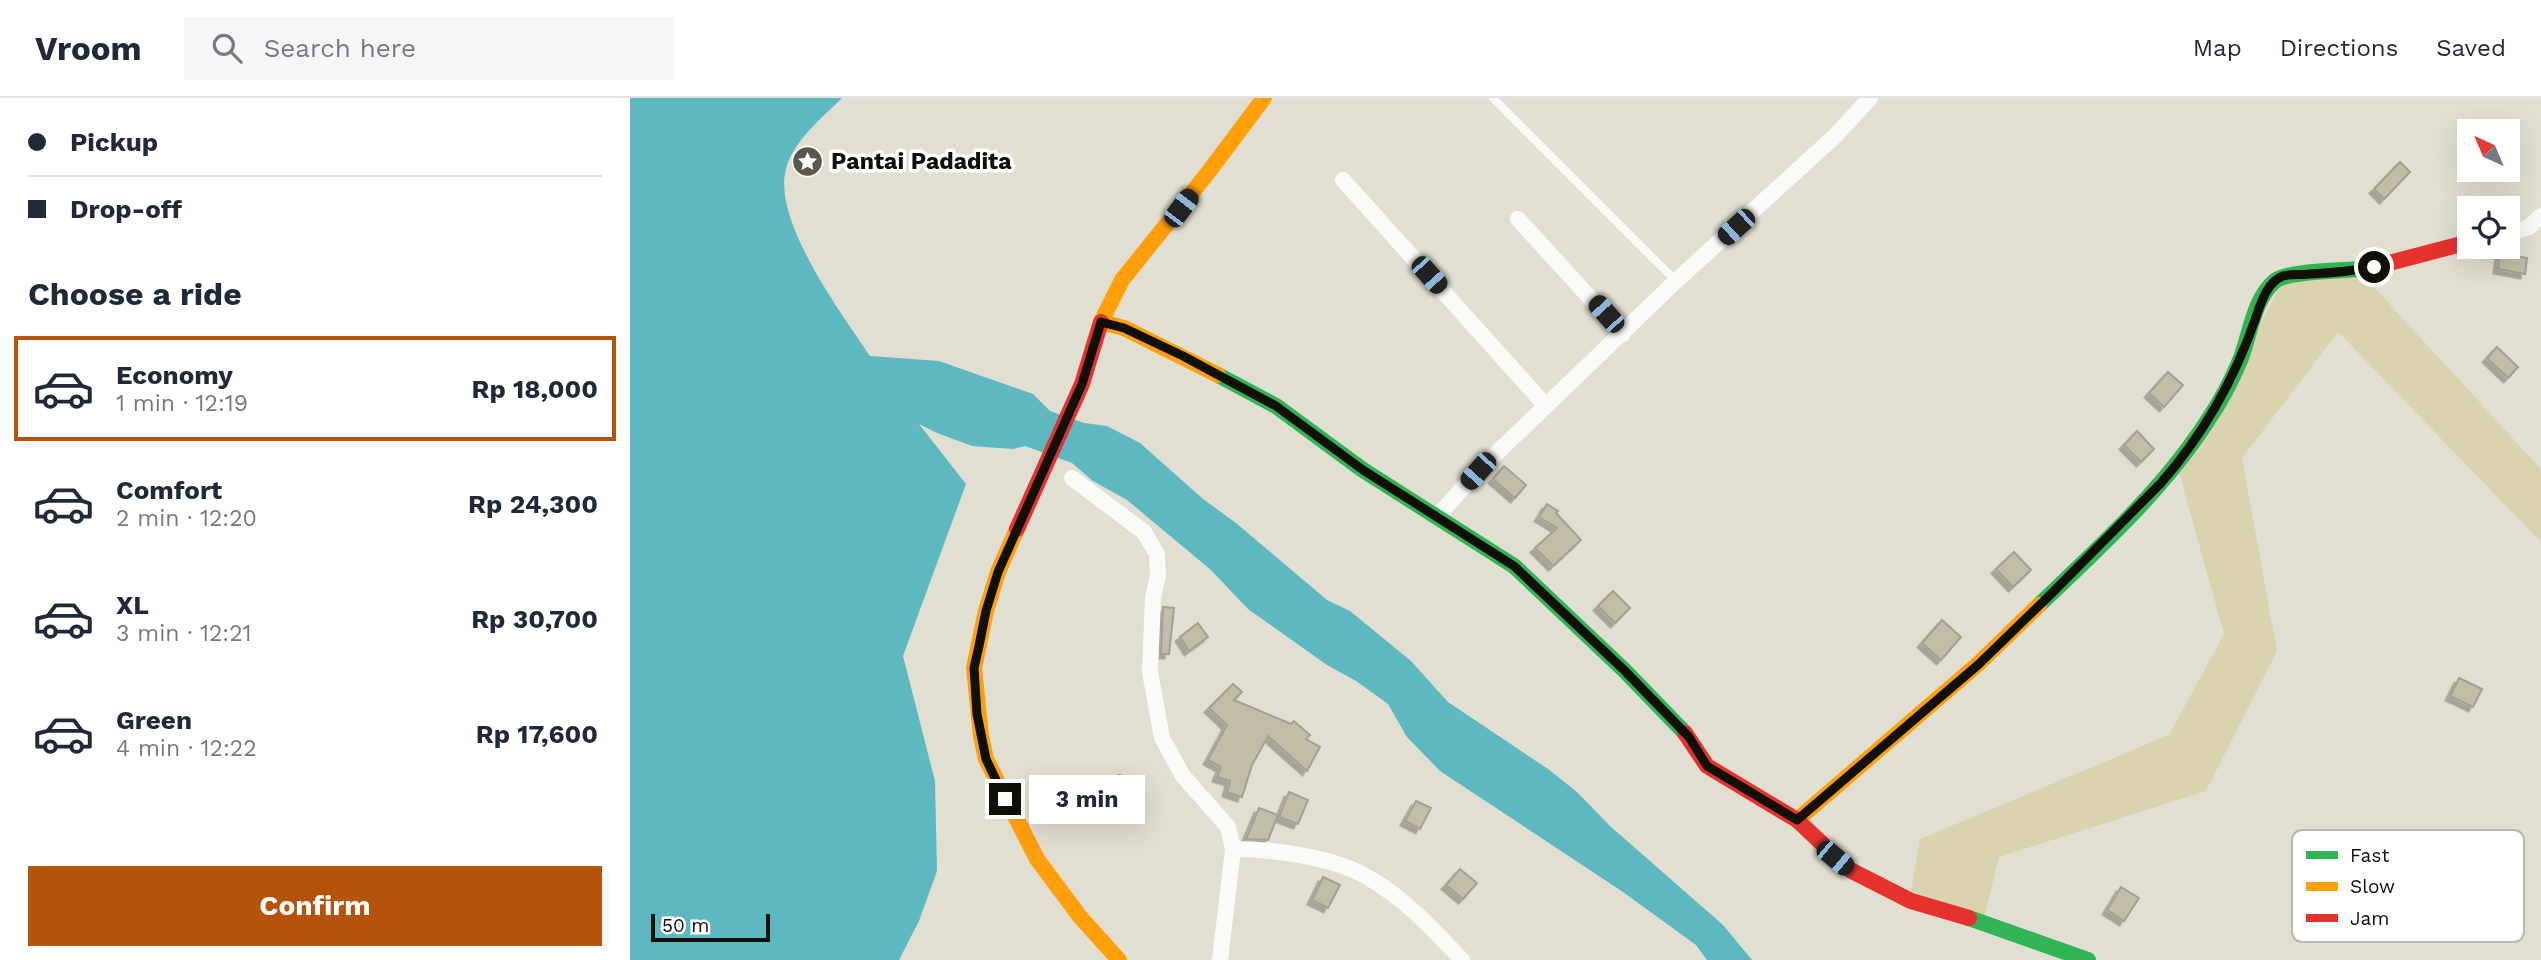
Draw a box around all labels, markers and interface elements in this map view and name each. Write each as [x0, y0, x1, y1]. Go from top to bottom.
search box [184, 17, 674, 80]
text: Vroom [35, 29, 142, 68]
icon: search [208, 29, 246, 67]
text: Search here [264, 33, 416, 63]
text: Map [2193, 34, 2242, 62]
text: Directions [2280, 34, 2398, 62]
text: Saved [2436, 34, 2506, 62]
north arrow [2457, 119, 2520, 182]
map controls [2457, 119, 2520, 259]
text: Pickup [70, 127, 158, 157]
place icon: Pantai Padadita [791, 144, 825, 178]
place label: Pantai Padadita [831, 148, 1012, 175]
car [1160, 185, 1203, 231]
text: Drop-off [70, 194, 182, 224]
button: locate [2457, 196, 2520, 259]
car [1714, 205, 1759, 249]
route start [2358, 251, 2390, 283]
car [1408, 252, 1451, 298]
text: Choose a ride [28, 275, 242, 313]
car [1585, 291, 1628, 337]
icon: car [32, 357, 95, 420]
text: Economy [116, 360, 233, 390]
text: Rp 18,000 [472, 374, 598, 404]
text: 1 min · 12:19 [116, 390, 248, 417]
car [1457, 448, 1500, 494]
icon: car [32, 472, 95, 535]
text: Comfort [116, 475, 222, 505]
text: Rp 24,300 [468, 489, 598, 519]
text: 2 min · 12:20 [116, 505, 257, 532]
icon: car [32, 587, 95, 650]
text: XL [116, 590, 149, 620]
text: Rp 30,700 [471, 604, 598, 634]
text: 3 min · 12:21 [116, 620, 252, 647]
icon: car [32, 702, 95, 765]
text: Green [116, 705, 192, 735]
text: Rp 17,600 [476, 719, 598, 749]
text: 4 min · 12:22 [116, 735, 257, 762]
callout: 3 min [1030, 774, 1145, 824]
route end [989, 783, 1021, 815]
text: 3 min [1056, 786, 1118, 813]
legend [2292, 830, 2524, 942]
car [1813, 836, 1858, 880]
text: Fast [2350, 844, 2389, 867]
button: Confirm [28, 866, 602, 946]
text: Slow [2350, 875, 2395, 898]
text: Jam [2350, 907, 2389, 930]
scale bar [651, 911, 770, 943]
text: 50 m [662, 914, 709, 937]

